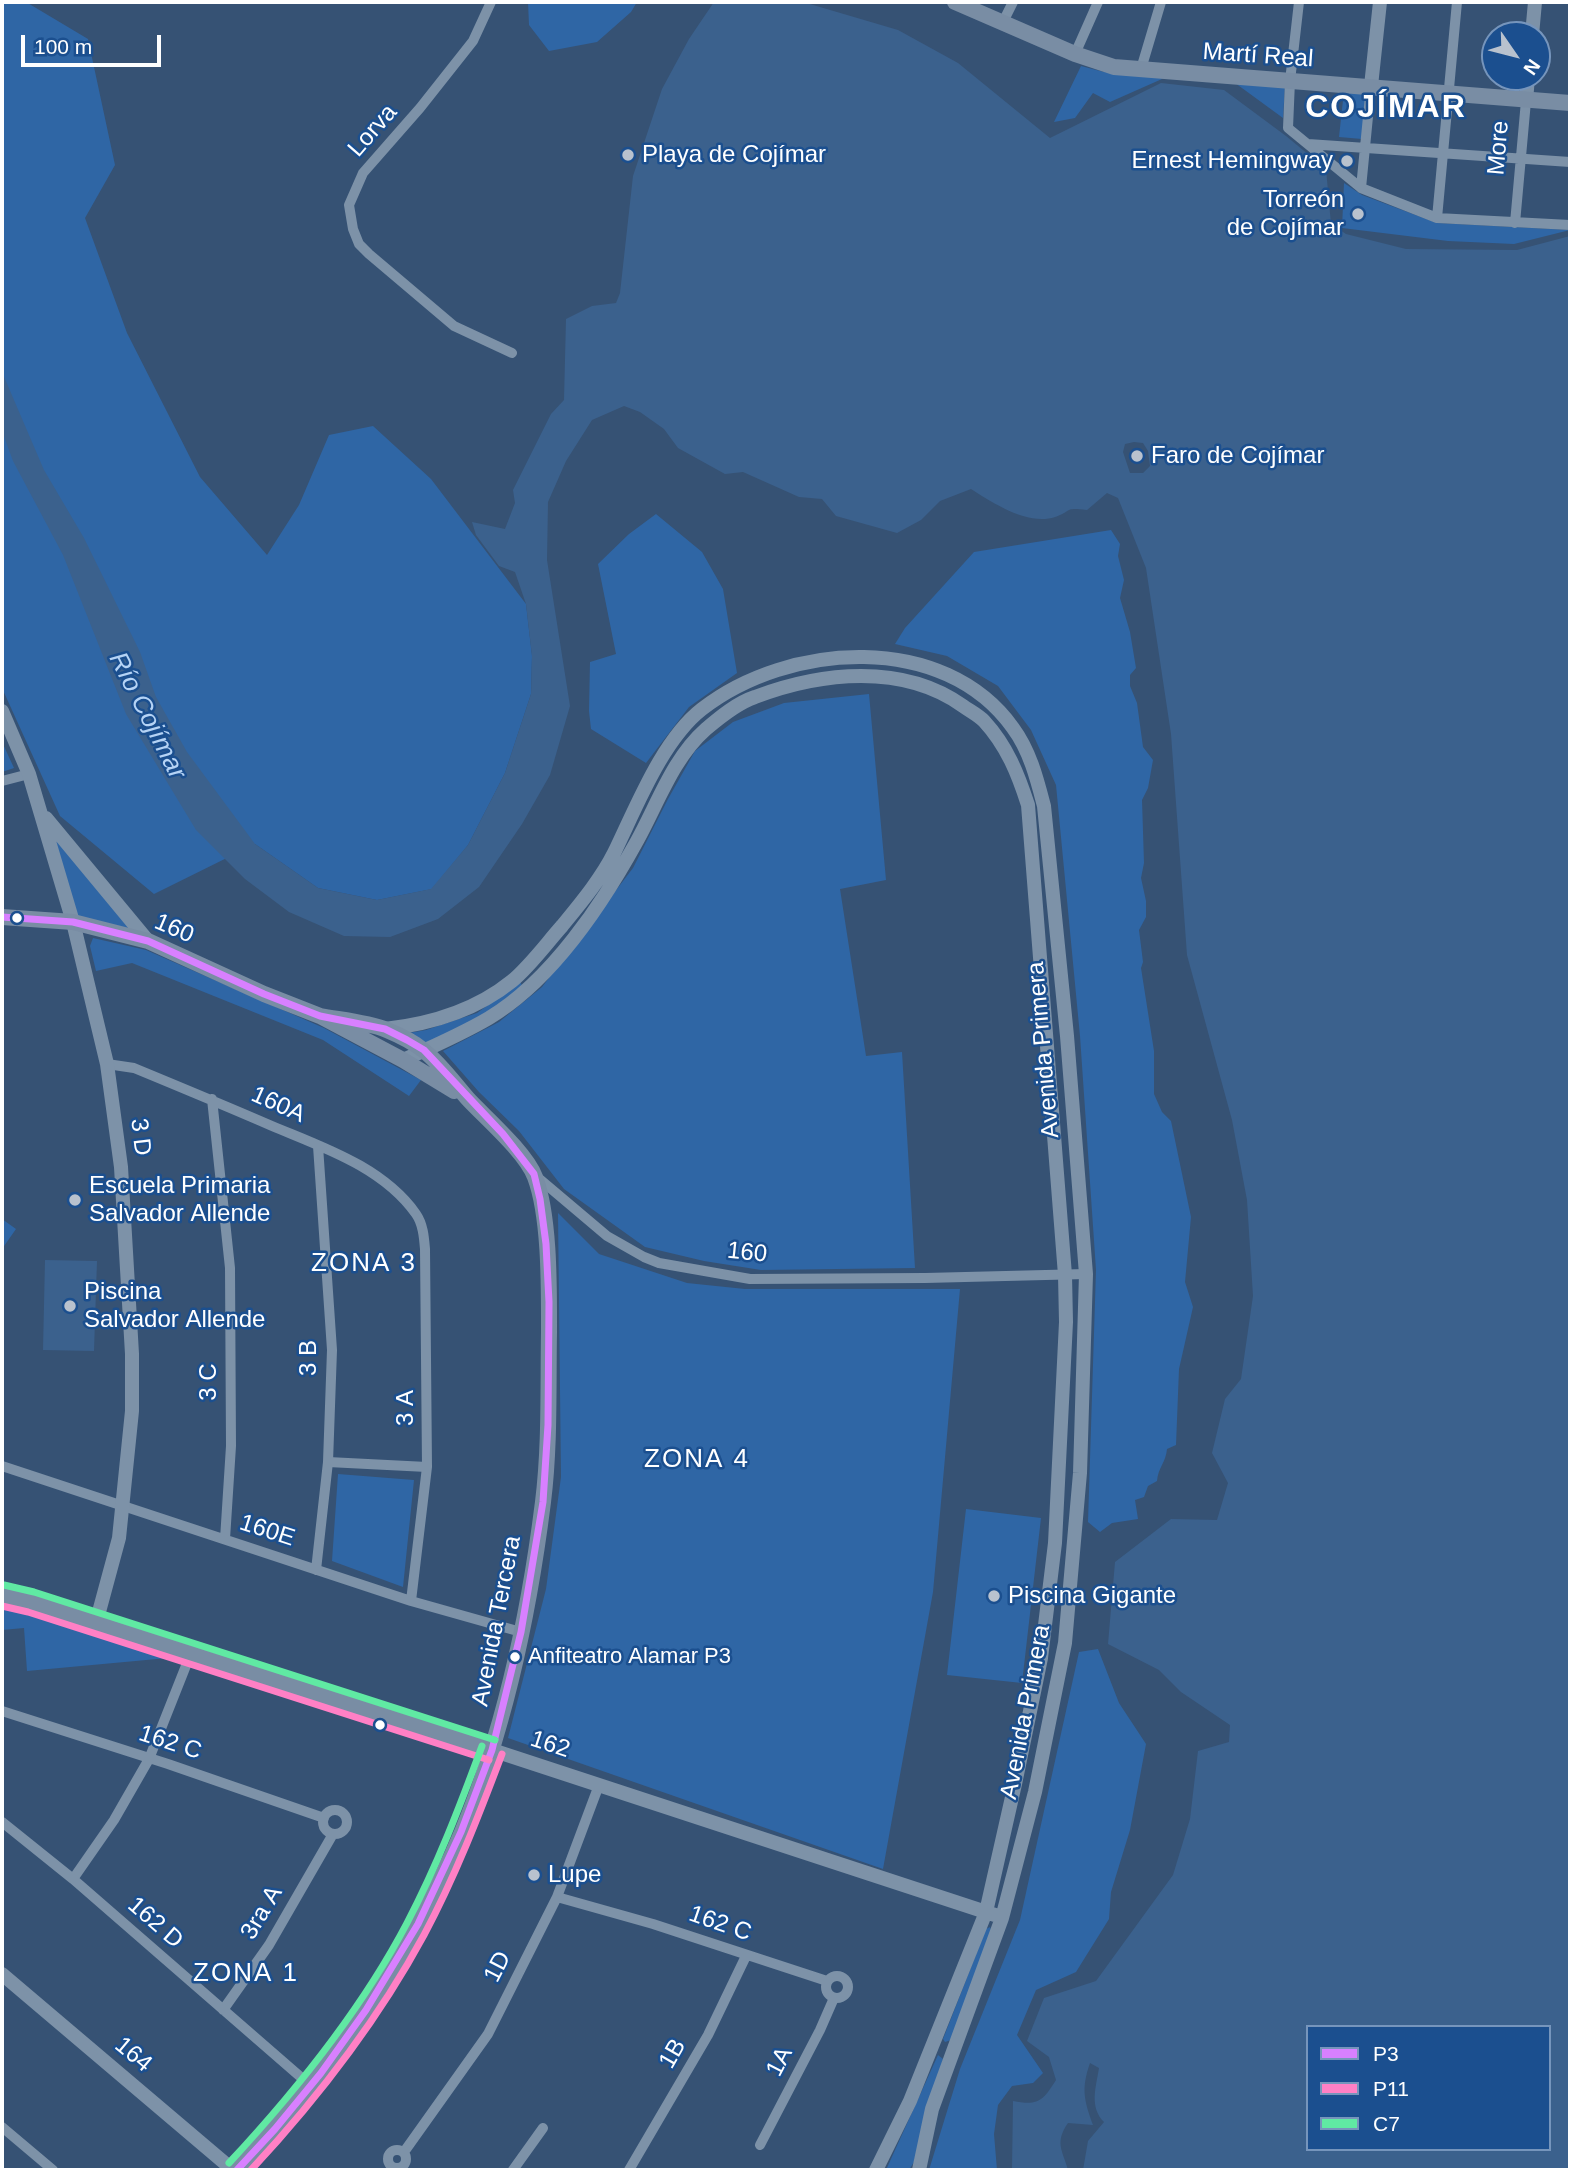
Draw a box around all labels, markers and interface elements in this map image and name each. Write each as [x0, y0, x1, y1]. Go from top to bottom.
scale bar [24, 21, 164, 65]
north arrow [1481, 21, 1551, 91]
text: 100 m [34, 35, 92, 58]
street label: Martí Real [1202, 38, 1314, 74]
text: N [1519, 56, 1545, 79]
district label: COJÍMAR [1306, 89, 1466, 127]
street label: Lorva [342, 99, 404, 163]
street label: More [1482, 120, 1516, 176]
place label: Playa de Cojímar [642, 141, 826, 169]
marker: Playa de Cojímar [620, 147, 636, 163]
place label: Ernest Hemingway [1132, 147, 1333, 175]
marker: Ernest Hemingway [1339, 153, 1355, 169]
place label: Torreón de Cojímar [1227, 186, 1344, 242]
marker: Torreón de Cojímar [1350, 206, 1366, 222]
place label: Faro de Cojímar [1151, 442, 1324, 470]
marker: Faro de Cojímar [1129, 448, 1145, 464]
water label: Río Cojímar [102, 647, 192, 785]
street label: 160 [150, 908, 198, 950]
unlabelled marker [10, 911, 24, 925]
street label: Avenida Primera [1022, 961, 1066, 1139]
street label: 160A [247, 1080, 309, 1130]
street label: 3 D [123, 1117, 157, 1157]
place label: Escuela Primaria Salvador Allende [89, 1172, 270, 1228]
marker: Escuela Primaria Salvador Allende [67, 1192, 83, 1208]
street label: 160 [726, 1237, 768, 1269]
district label: ZONA 3 [312, 1248, 416, 1280]
place label: Piscina Salvador Allende [84, 1278, 265, 1334]
marker: Piscina Salvador Allende [62, 1298, 78, 1314]
street label: 3 B [295, 1340, 323, 1376]
street label: 3 C [195, 1363, 223, 1401]
street label: 3 A [392, 1390, 420, 1426]
district label: ZONA 4 [645, 1444, 749, 1476]
street label: 160E [236, 1509, 298, 1553]
street label: Avenida Tercera [466, 1533, 528, 1709]
place label: Piscina Gigante [1008, 1582, 1176, 1610]
marker: Piscina Gigante [986, 1588, 1002, 1604]
street label: Avenida Primera [995, 1622, 1057, 1802]
place label: Anfiteatro Alamar P3 [528, 1644, 731, 1670]
marker: Anfiteatro Alamar P3 [508, 1650, 522, 1664]
unlabelled marker [373, 1718, 387, 1732]
street label: 162 C [135, 1719, 205, 1767]
street label: 162 [527, 1725, 573, 1765]
place label: Lupe [548, 1861, 601, 1889]
marker: Lupe [526, 1867, 542, 1883]
street label: 3ra A [235, 1881, 289, 1945]
street label: 162 D [121, 1891, 189, 1955]
street label: 162 C [685, 1900, 755, 1948]
street label: 1D [478, 1947, 518, 1987]
district label: ZONA 1 [194, 1958, 298, 1990]
legend [1306, 2025, 1551, 2151]
street label: 164 [108, 2031, 158, 2079]
street label: 1B [653, 2034, 693, 2074]
street label: 1A [761, 2042, 799, 2082]
text: P3 [1373, 2042, 1399, 2065]
text: P11 [1373, 2077, 1409, 2100]
text: C7 [1373, 2112, 1400, 2135]

